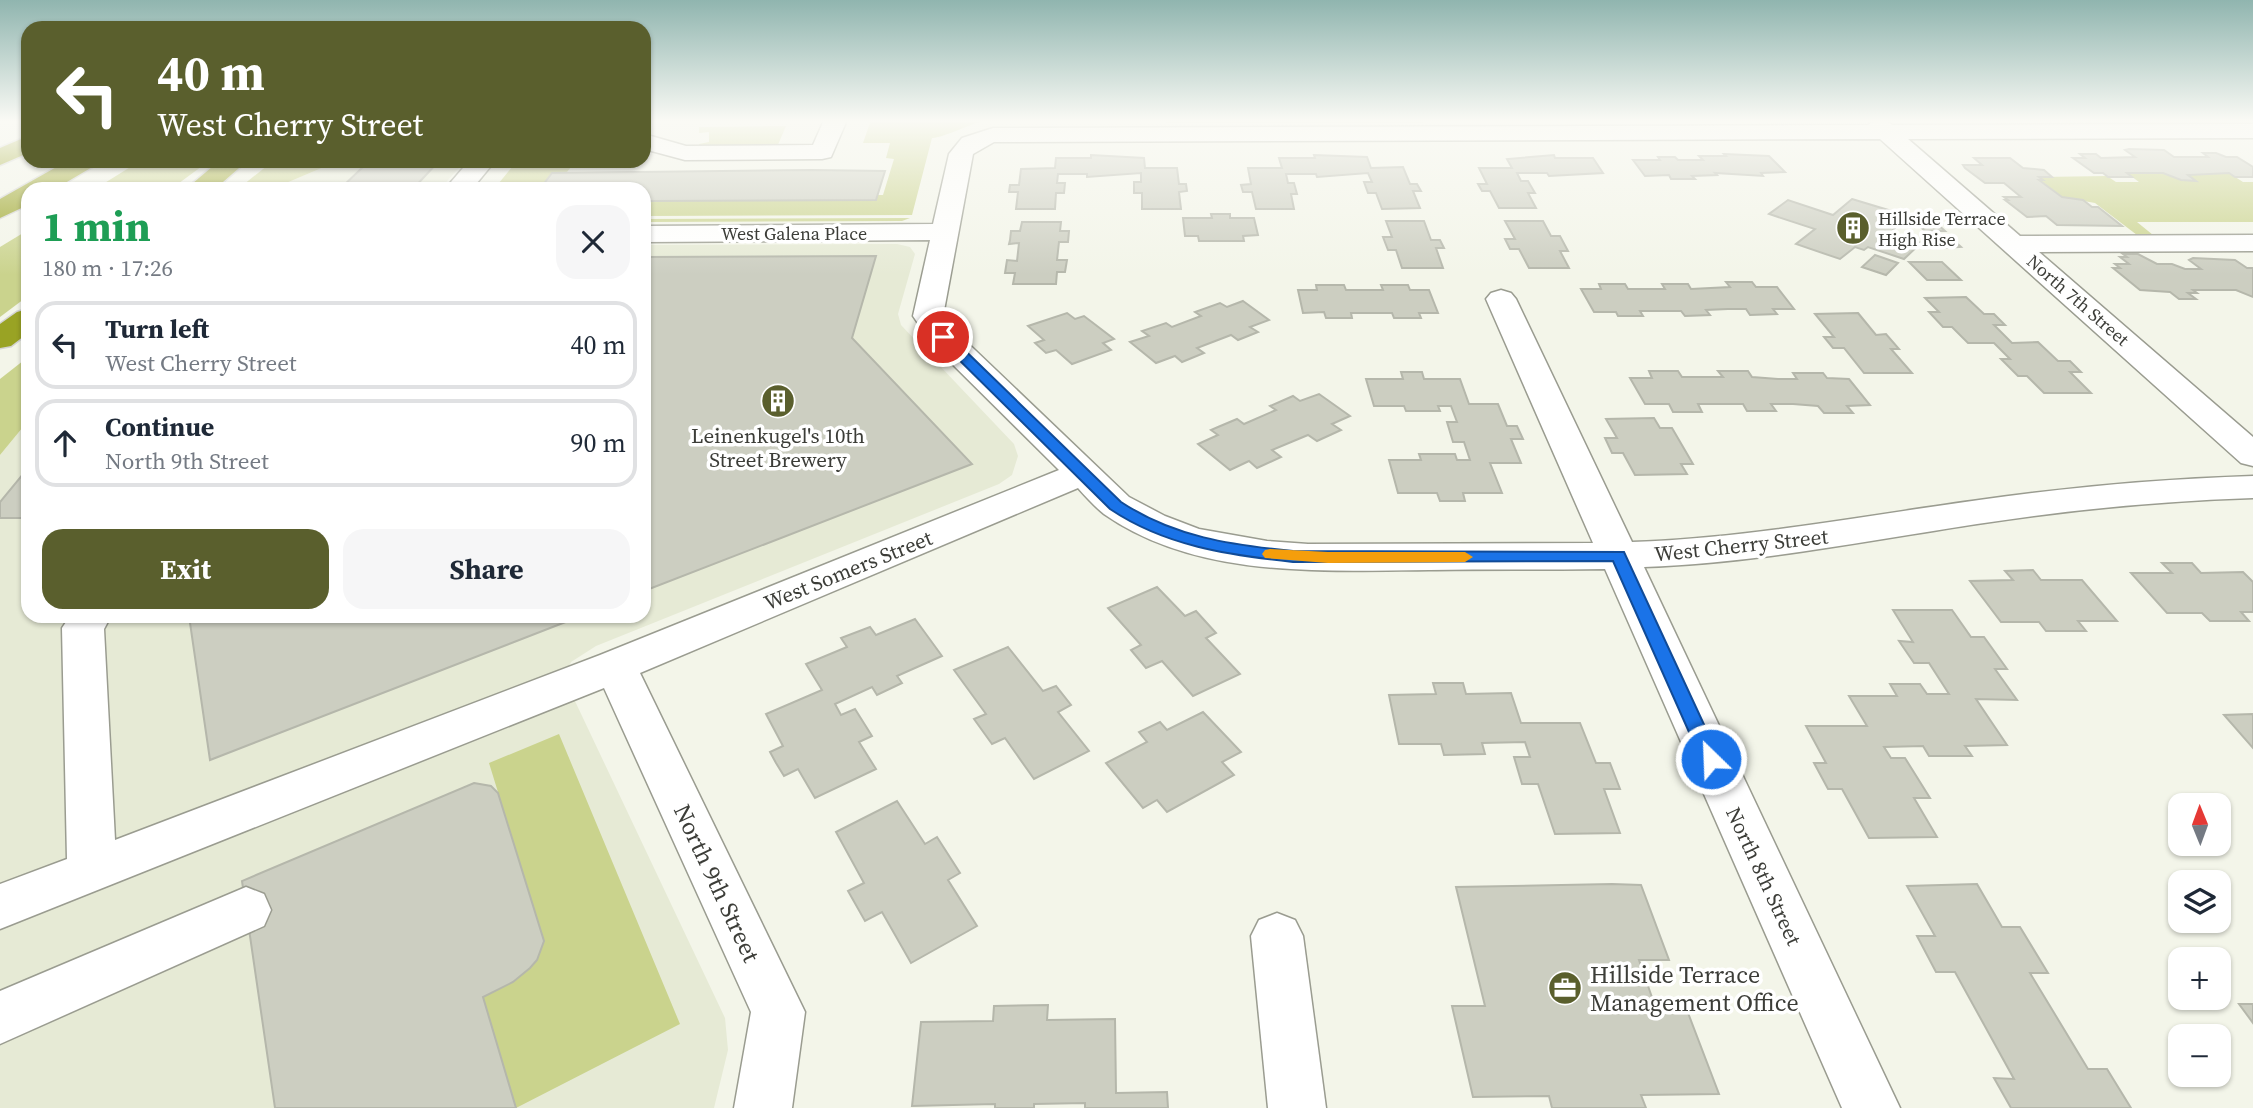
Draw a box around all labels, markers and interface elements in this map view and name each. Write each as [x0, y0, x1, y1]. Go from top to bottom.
text: 40 m [157, 39, 265, 106]
icon: left [42, 49, 133, 140]
text: West Cherry Street [157, 103, 423, 147]
text: 1 min [42, 197, 151, 255]
button: close [556, 205, 630, 279]
place label: Hillside Terrace High Rise [1878, 206, 2006, 252]
building icon: Hillside Terrace High Rise [1834, 209, 1872, 247]
street label: West Galena Place [721, 221, 867, 246]
street label: North 7th Street [2021, 249, 2135, 352]
text: 180 m · 17:26 [42, 252, 173, 284]
pin [913, 307, 973, 367]
text: Turn left [105, 311, 209, 347]
icon: arrive [924, 318, 962, 356]
icon: left [46, 326, 84, 364]
text: 40 m [571, 327, 626, 363]
text: West Cherry Street [105, 347, 296, 379]
building icon: Leinenkugel's 10th Street Brewery [759, 382, 797, 420]
text: Continue [105, 409, 214, 445]
place label: Leinenkugel's 10th Street Brewery [691, 421, 865, 474]
icon: ahead [46, 424, 84, 462]
text: 90 m [571, 425, 626, 461]
text: North 9th Street [105, 445, 269, 477]
street label: West Cherry Street [1653, 521, 1830, 569]
street label: West Somers Street [760, 523, 937, 617]
button: Exit [42, 529, 329, 609]
button: Share [343, 529, 630, 609]
position arrow [1674, 722, 1748, 796]
north arrow [2168, 793, 2231, 856]
map controls [2168, 793, 2231, 1087]
street label: North 9th Street [666, 799, 768, 968]
street label: North 8th Street [1719, 802, 1809, 950]
button: layers [2168, 870, 2231, 933]
button: + [2168, 947, 2231, 1010]
place label: Hillside Terrace Management Office [1590, 958, 1799, 1019]
office icon: Hillside Terrace Management Office [1546, 969, 1584, 1007]
button: − [2168, 1024, 2231, 1087]

